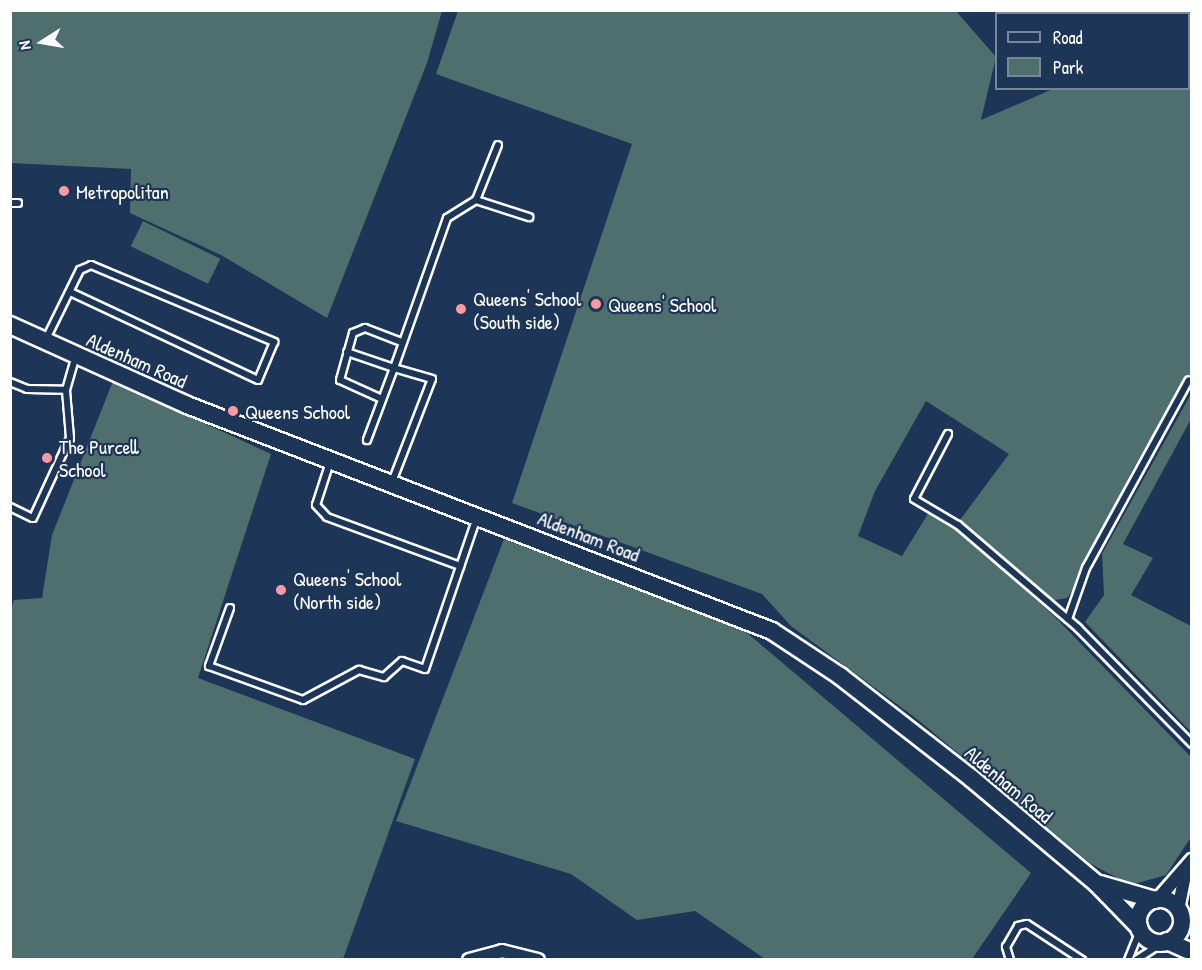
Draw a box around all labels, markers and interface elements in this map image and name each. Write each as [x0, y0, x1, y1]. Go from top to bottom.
north arrow [12, 12, 72, 72]
legend [995, 12, 1190, 90]
text: Road [1053, 25, 1083, 50]
text: N [13, 39, 36, 52]
text: Park [1053, 55, 1083, 80]
place label: Metropolitan [76, 179, 169, 203]
marker: Metropolitan [57, 184, 71, 198]
place label: Queens' School (South side) [473, 286, 581, 333]
place label: Queens' School [608, 292, 716, 316]
marker: Queens' School [589, 297, 603, 311]
marker: Queens' School (South side) [454, 302, 468, 316]
street label: Aldenham Road [83, 327, 191, 393]
place label: Queens School [245, 399, 350, 423]
marker: Queens School [226, 404, 240, 418]
place label: The Purcell School [59, 434, 139, 481]
marker: The Purcell School [40, 451, 54, 465]
street label: Aldenham Road [535, 506, 643, 566]
place label: Queens' School (North side) [293, 566, 401, 613]
marker: Queens' School (North side) [274, 583, 288, 597]
street label: Aldenham Road [960, 740, 1058, 828]

